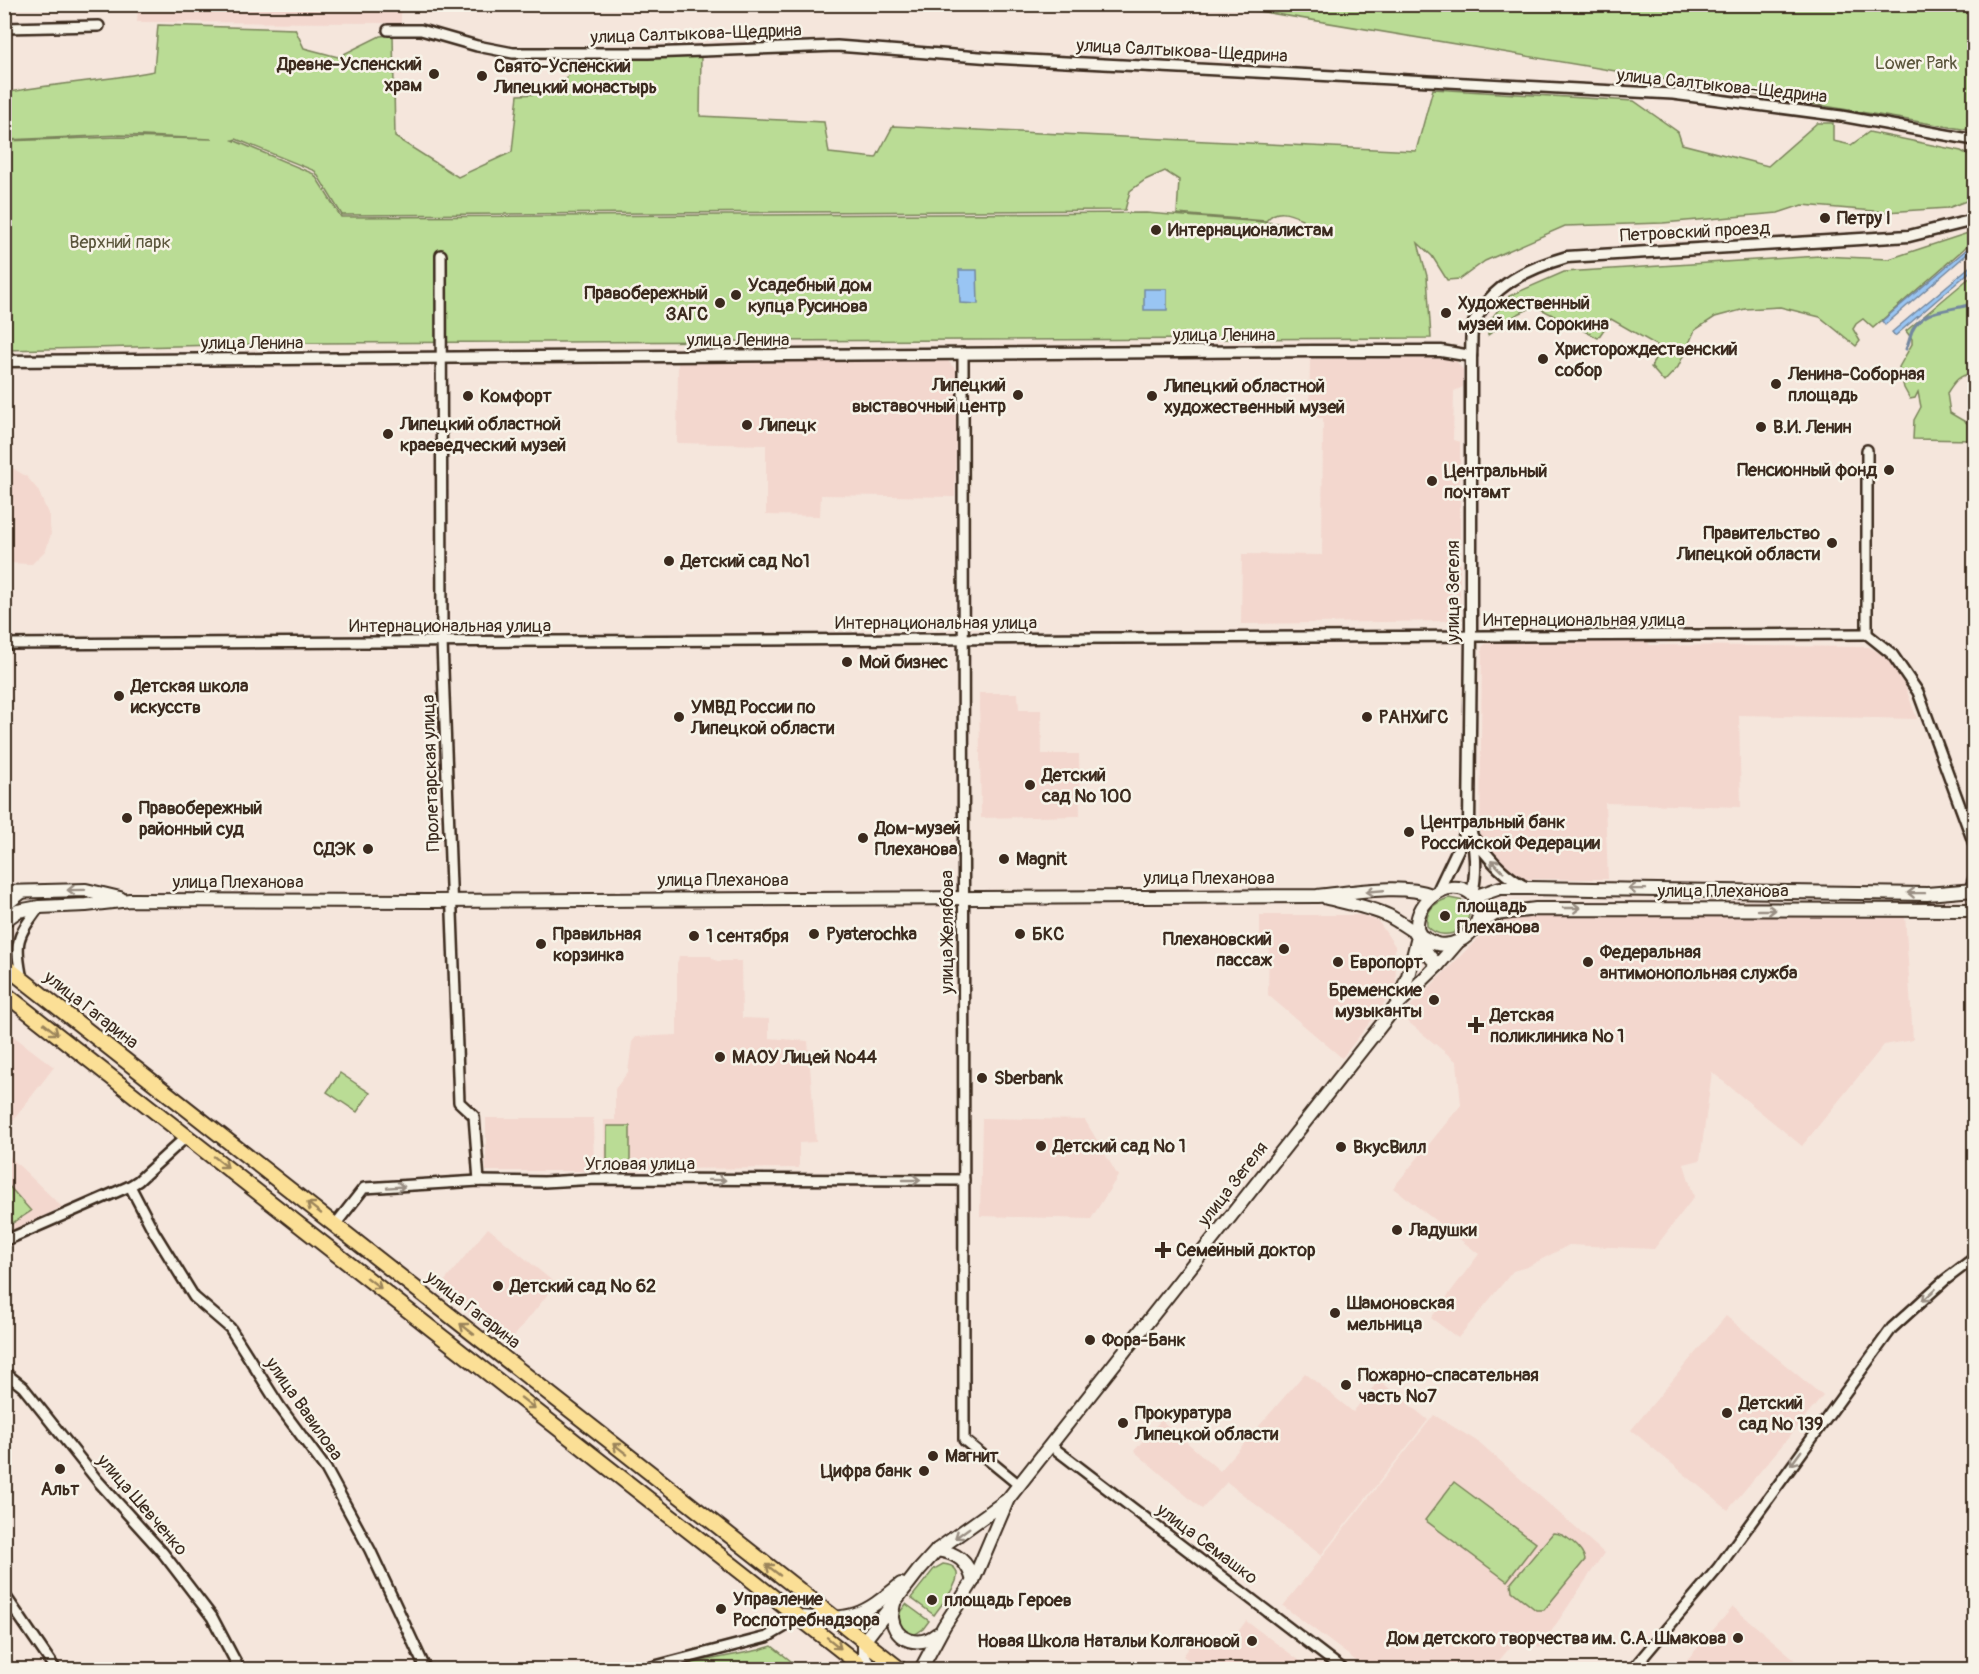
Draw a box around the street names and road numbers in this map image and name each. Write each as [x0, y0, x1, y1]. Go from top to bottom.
street label: улица Салтыкова-Щедрина [589, 19, 802, 49]
street label: улица Салтыкова-Щедрина [1075, 34, 1288, 68]
street label: улица Салтыкова-Щедрина [1615, 63, 1828, 108]
street label: Петровский проезд [1619, 217, 1771, 247]
street label: улица Ленина [1172, 324, 1275, 347]
street label: улица Ленина [686, 329, 789, 352]
street label: улица Ленина [200, 332, 303, 355]
street label: улица Зегеля [1442, 540, 1465, 643]
street label: Интернациональная улица [1483, 609, 1685, 632]
street label: Интернациональная улица [835, 612, 1037, 635]
street label: Интернациональная улица [349, 615, 551, 638]
street label: Пролетарская улица [417, 694, 445, 852]
street label: улица Плеханова [1142, 867, 1275, 890]
street label: улица Плеханова [656, 869, 789, 892]
street label: улица Желябова [936, 870, 959, 995]
street label: улица Плеханова [171, 871, 304, 894]
street label: улица Плеханова [1656, 880, 1789, 903]
street label: улица Гагарина [38, 965, 143, 1054]
street label: улица Зегеля [1192, 1137, 1273, 1232]
street label: Угловая улица [585, 1153, 695, 1176]
street label: улица Гагарина [420, 1265, 525, 1354]
street label: улица Вавилова [259, 1352, 348, 1465]
street label: улица Шевченко [91, 1449, 193, 1561]
street label: улица Семашко [1151, 1498, 1262, 1590]

